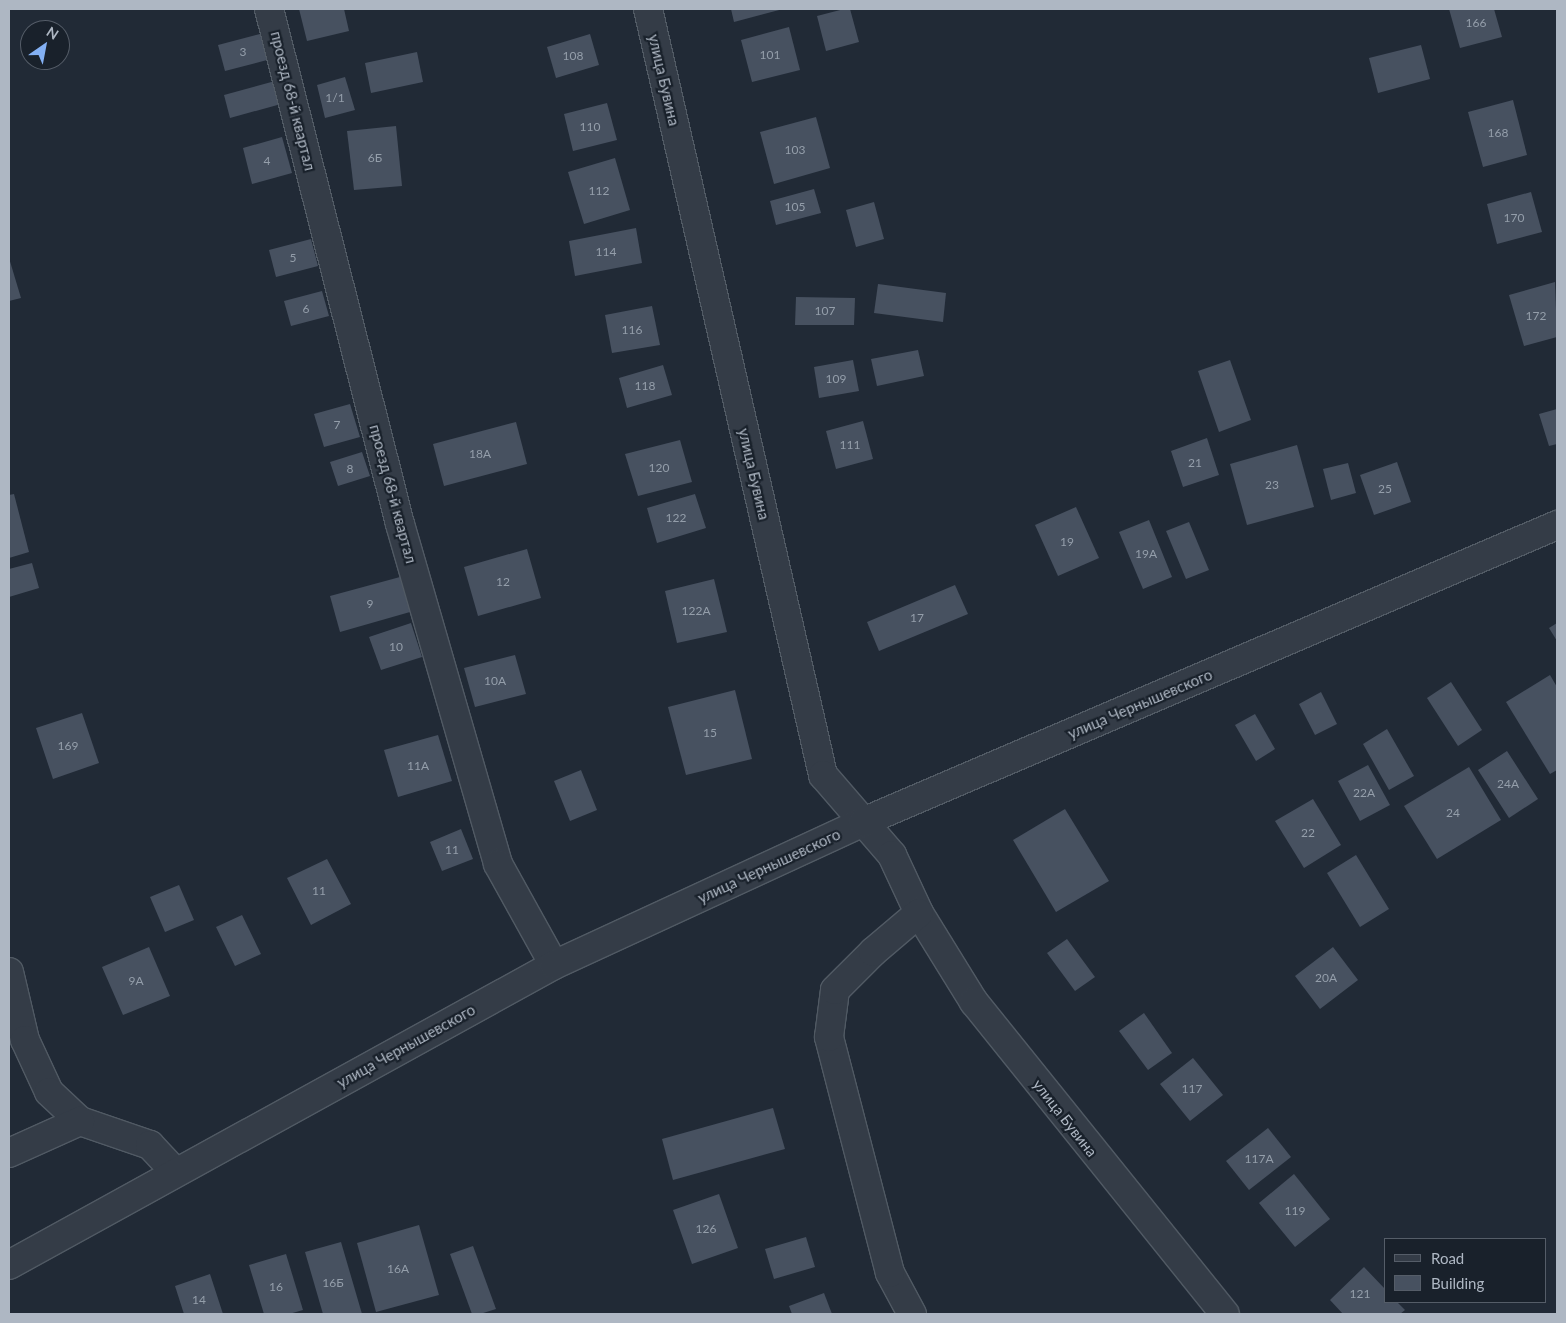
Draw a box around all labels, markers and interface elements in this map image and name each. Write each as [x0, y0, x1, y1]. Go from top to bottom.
house number: 166 [1466, 16, 1486, 30]
north arrow [20, 20, 70, 70]
text: N [44, 23, 62, 43]
street label: проезд 68-й квартал [267, 29, 319, 173]
street label: улица Бувина [645, 32, 683, 128]
house number: 3 [240, 45, 246, 59]
house number: 101 [760, 48, 780, 62]
house number: 108 [563, 49, 583, 63]
house number: 1/1 [325, 91, 345, 105]
house number: 110 [580, 120, 600, 134]
house number: 168 [1488, 126, 1508, 140]
house number: 103 [785, 143, 805, 157]
house number: 6Б [368, 151, 382, 165]
house number: 4 [264, 154, 270, 168]
house number: 112 [589, 184, 609, 198]
house number: 105 [785, 200, 805, 214]
house number: 170 [1504, 211, 1524, 225]
house number: 114 [596, 245, 616, 259]
house number: 5 [290, 251, 296, 265]
house number: 6 [303, 302, 309, 316]
house number: 107 [815, 304, 835, 318]
house number: 172 [1526, 309, 1546, 323]
house number: 116 [622, 323, 642, 337]
house number: 109 [826, 372, 846, 386]
house number: 118 [635, 379, 655, 393]
house number: 7 [334, 418, 340, 432]
street label: проезд 68-й квартал [366, 423, 420, 565]
street label: улица Бувина [735, 426, 773, 522]
house number: 111 [840, 438, 860, 452]
house number: 18А [469, 447, 491, 461]
house number: 21 [1188, 456, 1202, 470]
house number: 120 [649, 461, 669, 475]
house number: 8 [347, 462, 353, 476]
house number: 23 [1265, 478, 1279, 492]
house number: 25 [1378, 482, 1392, 496]
house number: 122 [666, 511, 686, 525]
house number: 19 [1060, 535, 1074, 549]
house number: 19А [1135, 547, 1157, 561]
house number: 12 [496, 575, 510, 589]
house number: 9 [367, 597, 373, 611]
house number: 122А [682, 604, 710, 618]
house number: 17 [910, 611, 924, 625]
house number: 10 [389, 640, 403, 654]
street label: улица Чернышевского [1065, 665, 1215, 743]
house number: 10А [484, 674, 506, 688]
house number: 15 [703, 726, 717, 740]
house number: 169 [58, 739, 78, 753]
house number: 11А [407, 759, 429, 773]
house number: 24А [1497, 777, 1519, 791]
house number: 22А [1353, 786, 1375, 800]
house number: 24 [1446, 806, 1460, 820]
street label: улица Чернышевского [695, 825, 843, 907]
house number: 22 [1301, 826, 1315, 840]
house number: 11 [445, 843, 459, 857]
house number: 11 [312, 884, 326, 898]
house number: 20А [1315, 971, 1337, 985]
house number: 9А [128, 974, 144, 988]
street label: улица Чернышевского [334, 1000, 478, 1092]
street label: улица Бувина [1029, 1076, 1101, 1160]
house number: 117 [1182, 1082, 1202, 1096]
house number: 117А [1245, 1152, 1273, 1166]
house number: 119 [1285, 1204, 1305, 1218]
house number: 126 [696, 1222, 716, 1236]
legend [1384, 1238, 1546, 1303]
text: Road [1431, 1249, 1464, 1267]
house number: 16А [387, 1262, 409, 1276]
text: Building [1431, 1274, 1484, 1292]
house number: 16Б [322, 1276, 344, 1290]
house number: 16 [269, 1280, 283, 1294]
house number: 121 [1350, 1287, 1370, 1301]
house number: 14 [192, 1293, 206, 1307]

